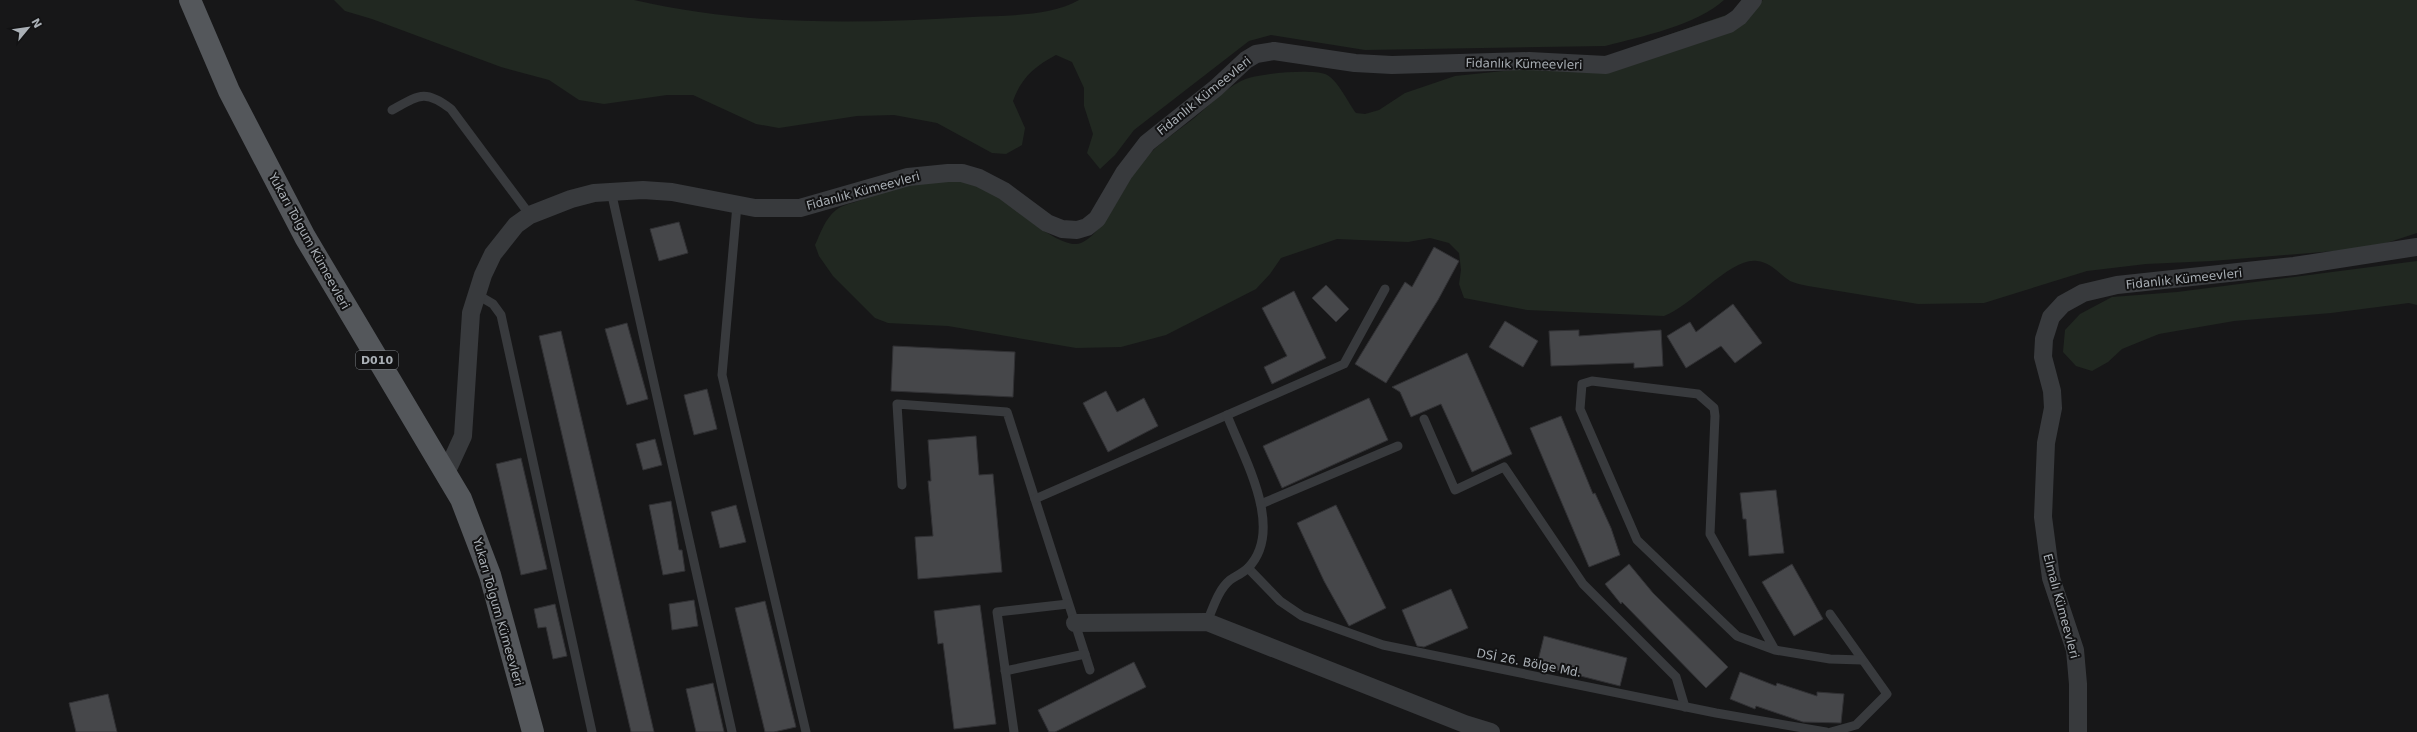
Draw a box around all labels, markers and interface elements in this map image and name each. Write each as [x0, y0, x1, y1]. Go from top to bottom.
north arrow [8, 8, 48, 48]
text: N [28, 16, 44, 31]
street label: Fidanlık Kümeevleri [1154, 54, 1254, 138]
street label: Fidanlık Kümeevleri [1465, 56, 1583, 72]
street label: Yukarı Tolgum Kümeevleri [265, 169, 352, 312]
street label: Fidanlık Kümeevleri [805, 169, 921, 213]
street label: Fidanlık Kümeevleri [2125, 266, 2243, 292]
road number: D010 [356, 351, 398, 369]
street label: Yukarı Tolgum Kümeevleri [470, 535, 526, 688]
street label: Elmalı Kümeevleri [2040, 552, 2082, 660]
street label: DSİ 26. Bölge Md. [1475, 645, 1583, 680]

